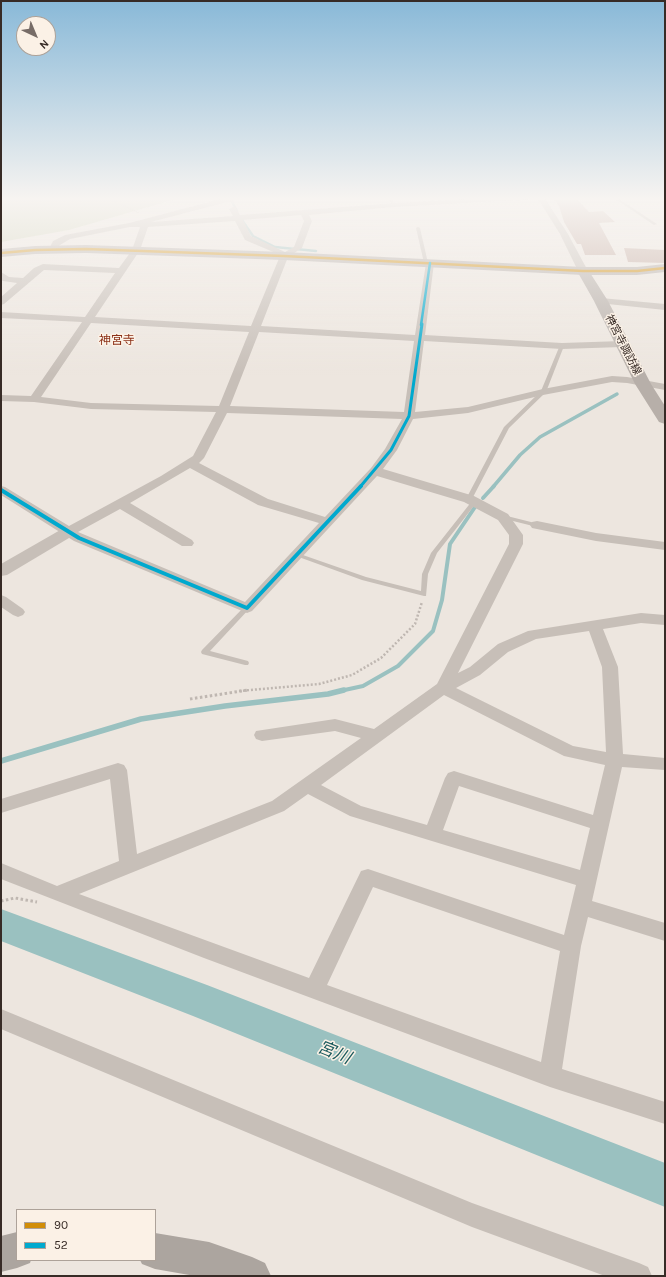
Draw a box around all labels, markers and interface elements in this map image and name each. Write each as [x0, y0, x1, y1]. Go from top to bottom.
north arrow [16, 16, 56, 56]
text: N [37, 37, 51, 52]
street label: 神宮寺諏訪線 [602, 313, 644, 377]
district label: 神宮寺 [99, 334, 135, 348]
water label: 宮川 [314, 1037, 354, 1069]
legend [16, 1209, 156, 1261]
text: 90 [54, 1218, 68, 1232]
text: 52 [54, 1238, 68, 1252]

